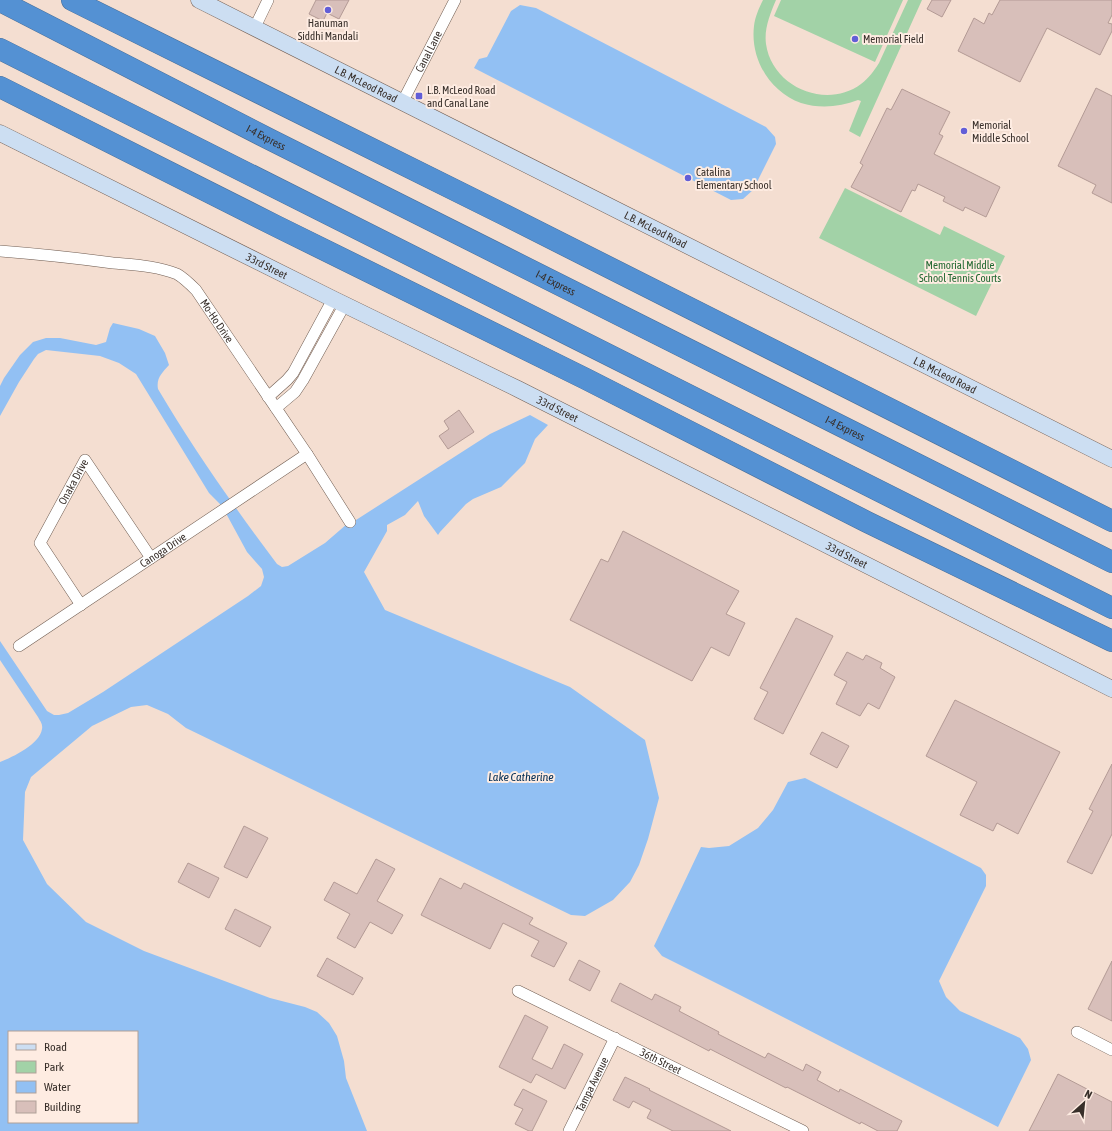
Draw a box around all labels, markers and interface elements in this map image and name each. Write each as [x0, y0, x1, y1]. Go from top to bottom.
marker: Hanuman Siddhi Mandali [323, 5, 333, 15]
place label: Hanuman Siddhi Mandali [298, 17, 358, 42]
street label: Canal Lane [413, 29, 444, 74]
place label: Memorial Field [863, 33, 924, 45]
marker: Memorial Field [850, 34, 860, 44]
street label: L.B. McLeod Road [333, 63, 399, 105]
place label: L.B. McLeod Road and Canal Lane [427, 84, 495, 109]
marker: L.B. McLeod Road and Canal Lane [414, 91, 424, 101]
place label: Memorial Middle School [972, 119, 1029, 144]
street label: I-4 Express [244, 122, 288, 152]
marker: Memorial Middle School [959, 126, 969, 136]
place label: Catalina Elementary School [696, 166, 772, 191]
marker: Catalina Elementary School [683, 173, 693, 183]
street label: L.B. McLeod Road [622, 209, 689, 250]
street label: 33rd Street [244, 251, 289, 281]
park label: Memorial Middle School Tennis Courts [919, 259, 1001, 284]
street label: I-4 Express [534, 268, 577, 298]
street label: Mo-Ho Drive [198, 297, 236, 345]
street label: L.B. McLeod Road [912, 354, 978, 396]
street label: 33rd Street [535, 394, 580, 424]
street label: I-4 Express [823, 413, 867, 443]
street label: Onaka Drive [56, 457, 90, 506]
street label: Canoga Drive [138, 530, 188, 570]
street label: 33rd Street [824, 540, 869, 570]
water label: Lake Catherine [488, 770, 554, 784]
legend [8, 1031, 138, 1123]
text: Road [44, 1040, 67, 1054]
street label: 36th Street [638, 1046, 683, 1076]
street label: Tampa Avenue [573, 1055, 611, 1114]
text: Park [44, 1060, 65, 1074]
text: Water [44, 1080, 71, 1094]
north arrow [1064, 1083, 1104, 1123]
text: N [1083, 1087, 1094, 1101]
text: Building [44, 1100, 82, 1114]

